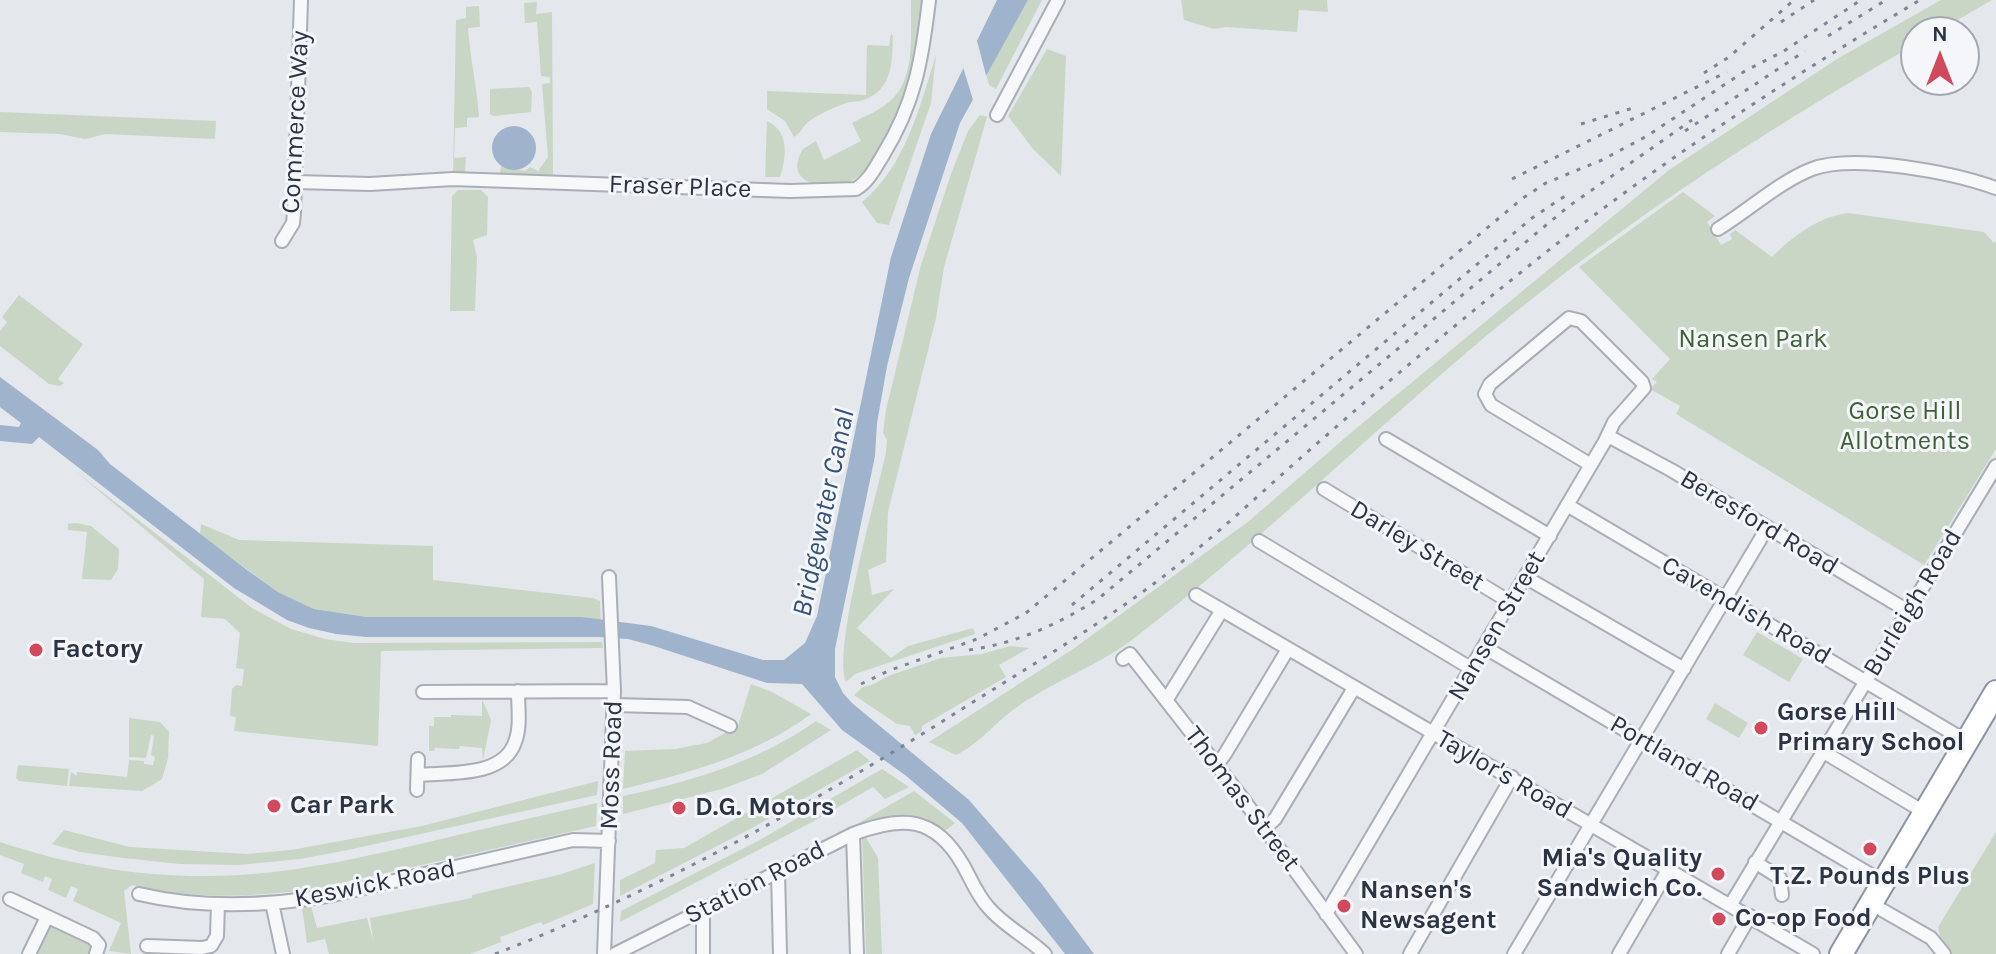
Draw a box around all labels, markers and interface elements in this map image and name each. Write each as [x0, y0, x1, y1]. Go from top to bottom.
north arrow [1900, 16, 1980, 96]
text: N [1932, 21, 1948, 47]
street label: Commerce Way [276, 30, 316, 214]
street label: Fraser Place [608, 169, 752, 205]
park label: Nansen Park [1678, 324, 1828, 356]
park label: Gorse Hill Allotments [1840, 396, 1970, 458]
water label: Bridgewater Canal [786, 406, 862, 620]
street label: Beresford Road [1674, 463, 1844, 583]
street label: Darley Street [1344, 494, 1490, 598]
street label: Burleigh Road [1857, 524, 1969, 682]
street label: Nansen Street [1441, 545, 1553, 707]
street label: Cavendish Road [1656, 550, 1836, 672]
place label: Factory [52, 634, 143, 666]
marker: Factory [27, 641, 45, 659]
place label: Gorse Hill Primary School [1777, 697, 1964, 758]
street label: Moss Road [594, 700, 630, 830]
street label: Portland Road [1604, 709, 1764, 819]
marker: Gorse Hill Primary School [1752, 719, 1770, 737]
street label: Thomas Street [1178, 721, 1306, 877]
street label: Taylor's Road [1431, 724, 1577, 826]
place label: Car Park [290, 790, 394, 822]
place label: D.G. Motors [695, 792, 835, 824]
marker: Car Park [265, 797, 283, 815]
marker: D.G. Motors [670, 799, 688, 817]
street label: Station Road [680, 834, 830, 932]
marker: T.Z. Pounds Plus [1861, 840, 1879, 858]
place label: Mia's Quality Sandwich Co. [1536, 843, 1702, 904]
street label: Keswick Road [292, 853, 458, 915]
place label: T.Z. Pounds Plus [1770, 861, 1970, 893]
marker: Mia's Quality Sandwich Co. [1709, 865, 1727, 883]
place label: Nansen's Newsagent [1360, 875, 1496, 936]
marker: Nansen's Newsagent [1335, 897, 1353, 915]
place label: Co-op Food [1735, 903, 1872, 935]
marker: Co-op Food [1710, 910, 1728, 928]

